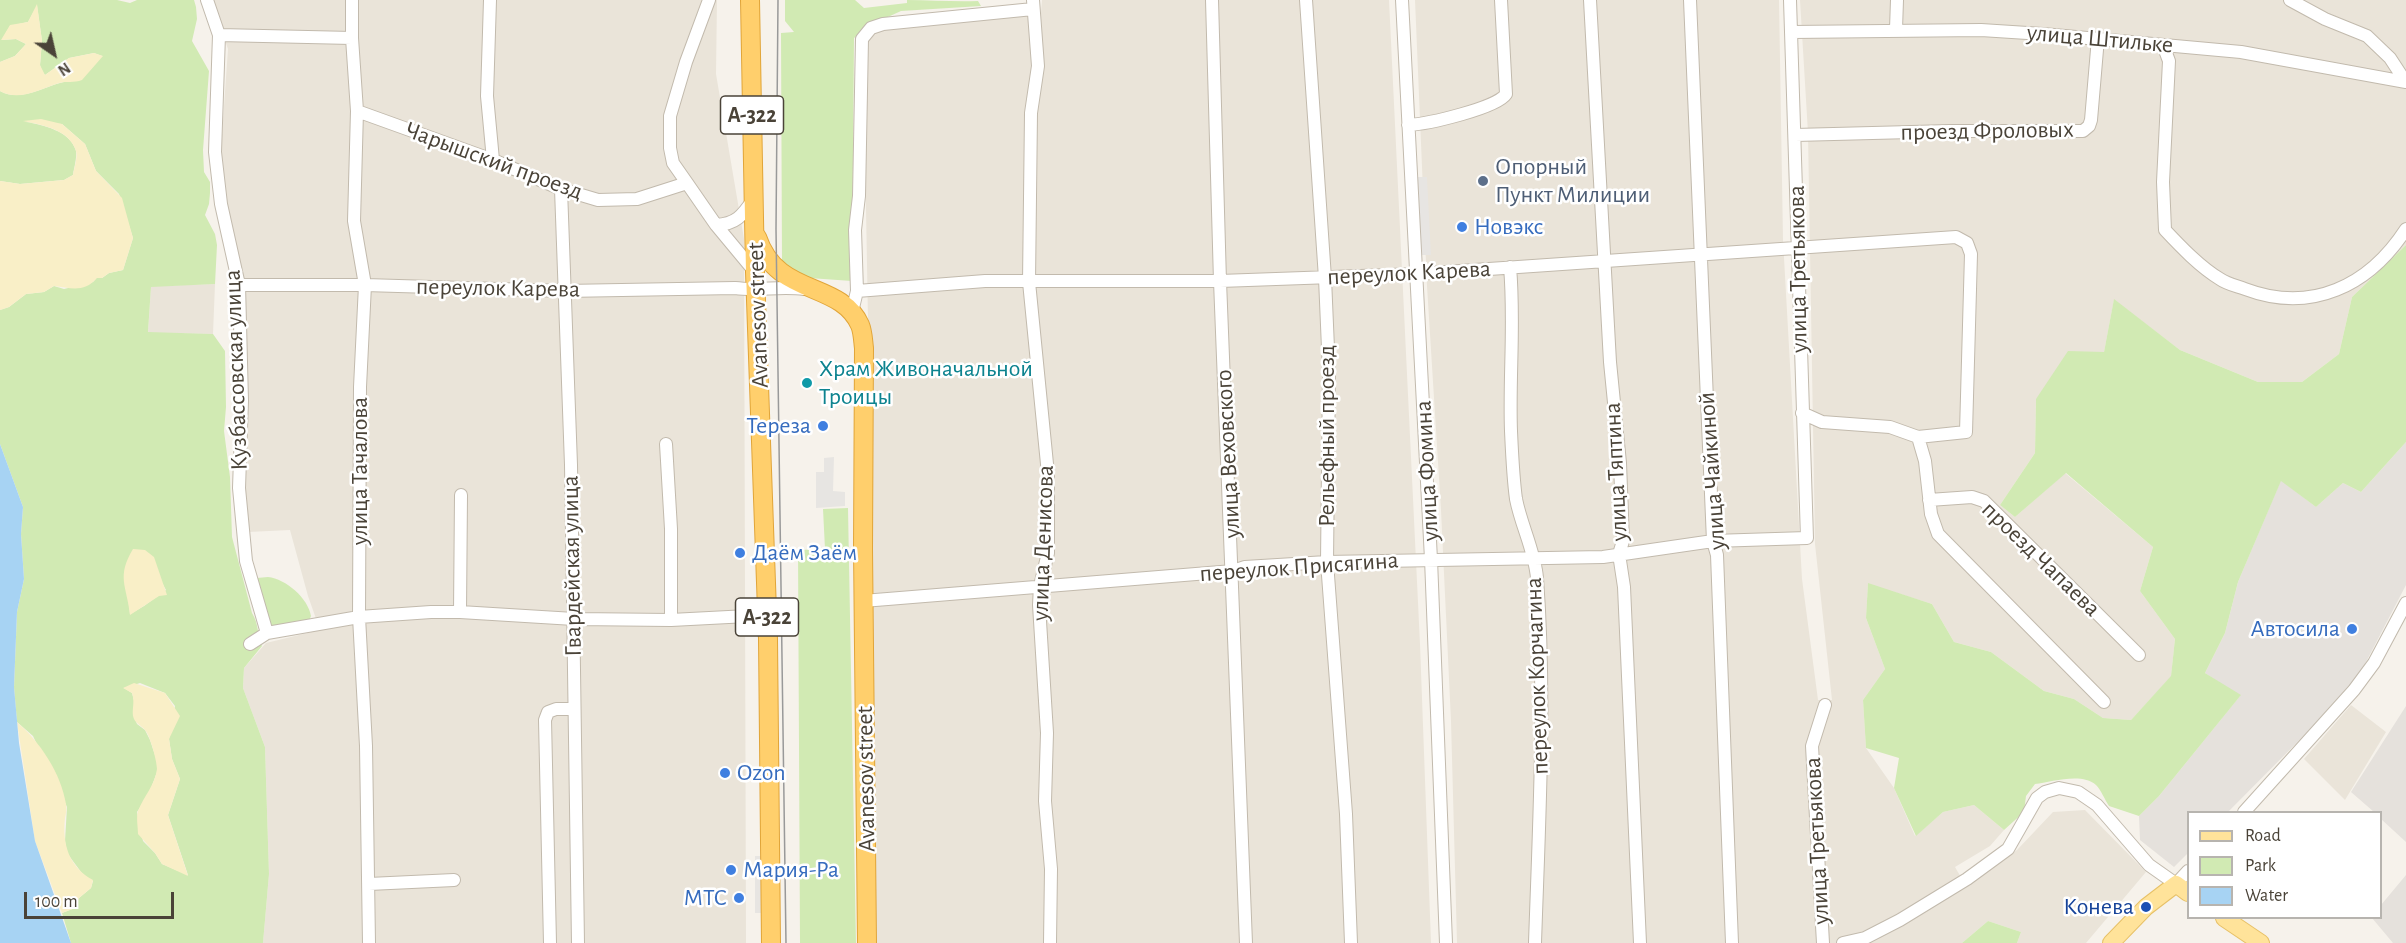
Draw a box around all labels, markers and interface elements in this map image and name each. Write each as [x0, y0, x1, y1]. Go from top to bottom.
street label: улица Штильке [2026, 18, 2174, 60]
north arrow [24, 24, 84, 84]
text: N [55, 59, 73, 79]
road number: А-322 [720, 96, 783, 134]
street label: проезд Фроловых [1900, 115, 2074, 147]
street label: Чарышский проезд [401, 116, 587, 206]
place label: Опорный Пункт Милиции [1495, 153, 1650, 209]
marker: Опорный Пункт Милиции [1476, 174, 1490, 188]
street label: улица Третьякова [1782, 185, 1814, 353]
place label: Новэкс [1474, 213, 1544, 241]
marker: Новэкс [1455, 220, 1469, 234]
street label: Avanesov street [741, 242, 775, 388]
street label: переулок Карева [1326, 254, 1492, 292]
street label: Кузбассовская улица [218, 269, 254, 471]
street label: переулок Карева [416, 272, 580, 304]
street label: Рельефный проезд [1313, 345, 1341, 527]
place label: Храм Живоначальной Троицы [819, 355, 1033, 411]
street label: улица Веховского [1209, 369, 1247, 539]
marker: Храм Живоначальной Троицы [800, 376, 814, 390]
street label: улица Чайкиной [1692, 391, 1732, 551]
street label: улица Тачалова [346, 397, 374, 545]
street label: улица Фомина [1409, 400, 1445, 542]
street label: улица Тяптина [1598, 402, 1634, 542]
place label: Тереза [747, 412, 811, 440]
marker: Тереза [816, 419, 830, 433]
street label: улица Денисова [1026, 464, 1060, 622]
street label: Гвардейская улица [556, 475, 588, 657]
street label: проезд Чапаева [1976, 495, 2106, 623]
place label: Даём Заём [752, 539, 857, 567]
marker: Даём Заём [733, 546, 747, 560]
street label: переулок Присягина [1198, 546, 1400, 588]
street label: переулок Корчагина [1519, 577, 1555, 775]
road number: А-322 [736, 598, 798, 636]
place label: Автосила [2251, 615, 2340, 643]
marker: Автосила [2345, 622, 2359, 636]
street label: Avanesov street [850, 706, 882, 852]
street label: улица Третьякова [1798, 757, 1836, 925]
place label: Ozon [737, 759, 786, 787]
marker: Ozon [718, 766, 732, 780]
legend [2187, 811, 2382, 919]
text: Road [2245, 827, 2281, 845]
place label: Мария-Ра [743, 856, 839, 884]
text: Park [2245, 857, 2276, 875]
marker: Мария-Ра [724, 863, 738, 877]
scale bar [27, 880, 177, 918]
place label: МТС [683, 884, 727, 912]
text: Water [2245, 887, 2288, 905]
marker: МТС [732, 891, 746, 905]
text: 100 m [35, 893, 78, 911]
place label: Конева [2063, 893, 2134, 921]
marker: Конева [2139, 900, 2153, 914]

